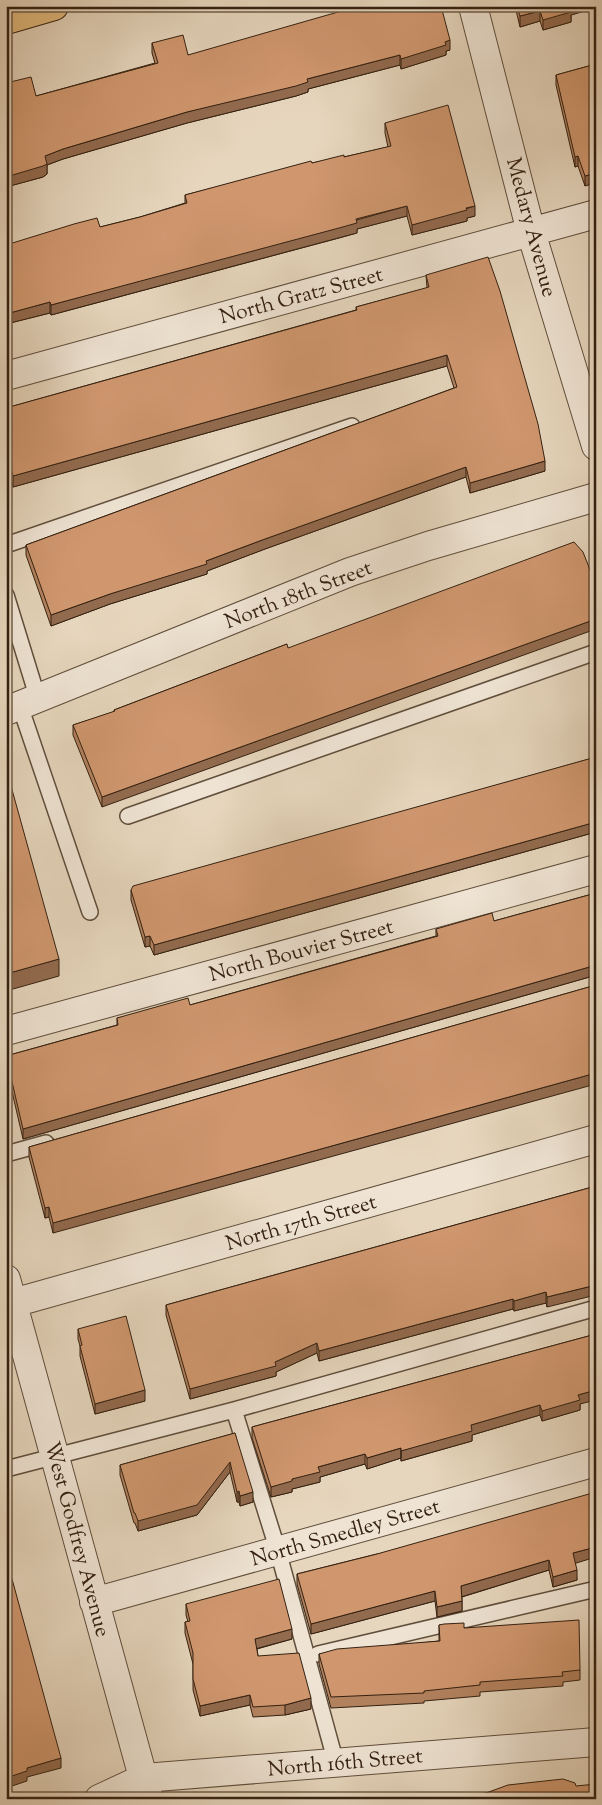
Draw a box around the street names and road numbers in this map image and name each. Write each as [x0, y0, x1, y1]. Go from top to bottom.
street label: Medary Avenue [497, 155, 563, 300]
street label: North Gratz Street [216, 261, 387, 333]
street label: North 18th Street [221, 554, 377, 638]
street label: North Bouvier Street [206, 913, 397, 991]
street label: North 17th Street [223, 1188, 381, 1260]
street label: West Godfrey Avenue [36, 1438, 117, 1641]
street label: North Smedley Street [247, 1493, 444, 1575]
street label: North 16th Street [266, 1742, 424, 1786]

